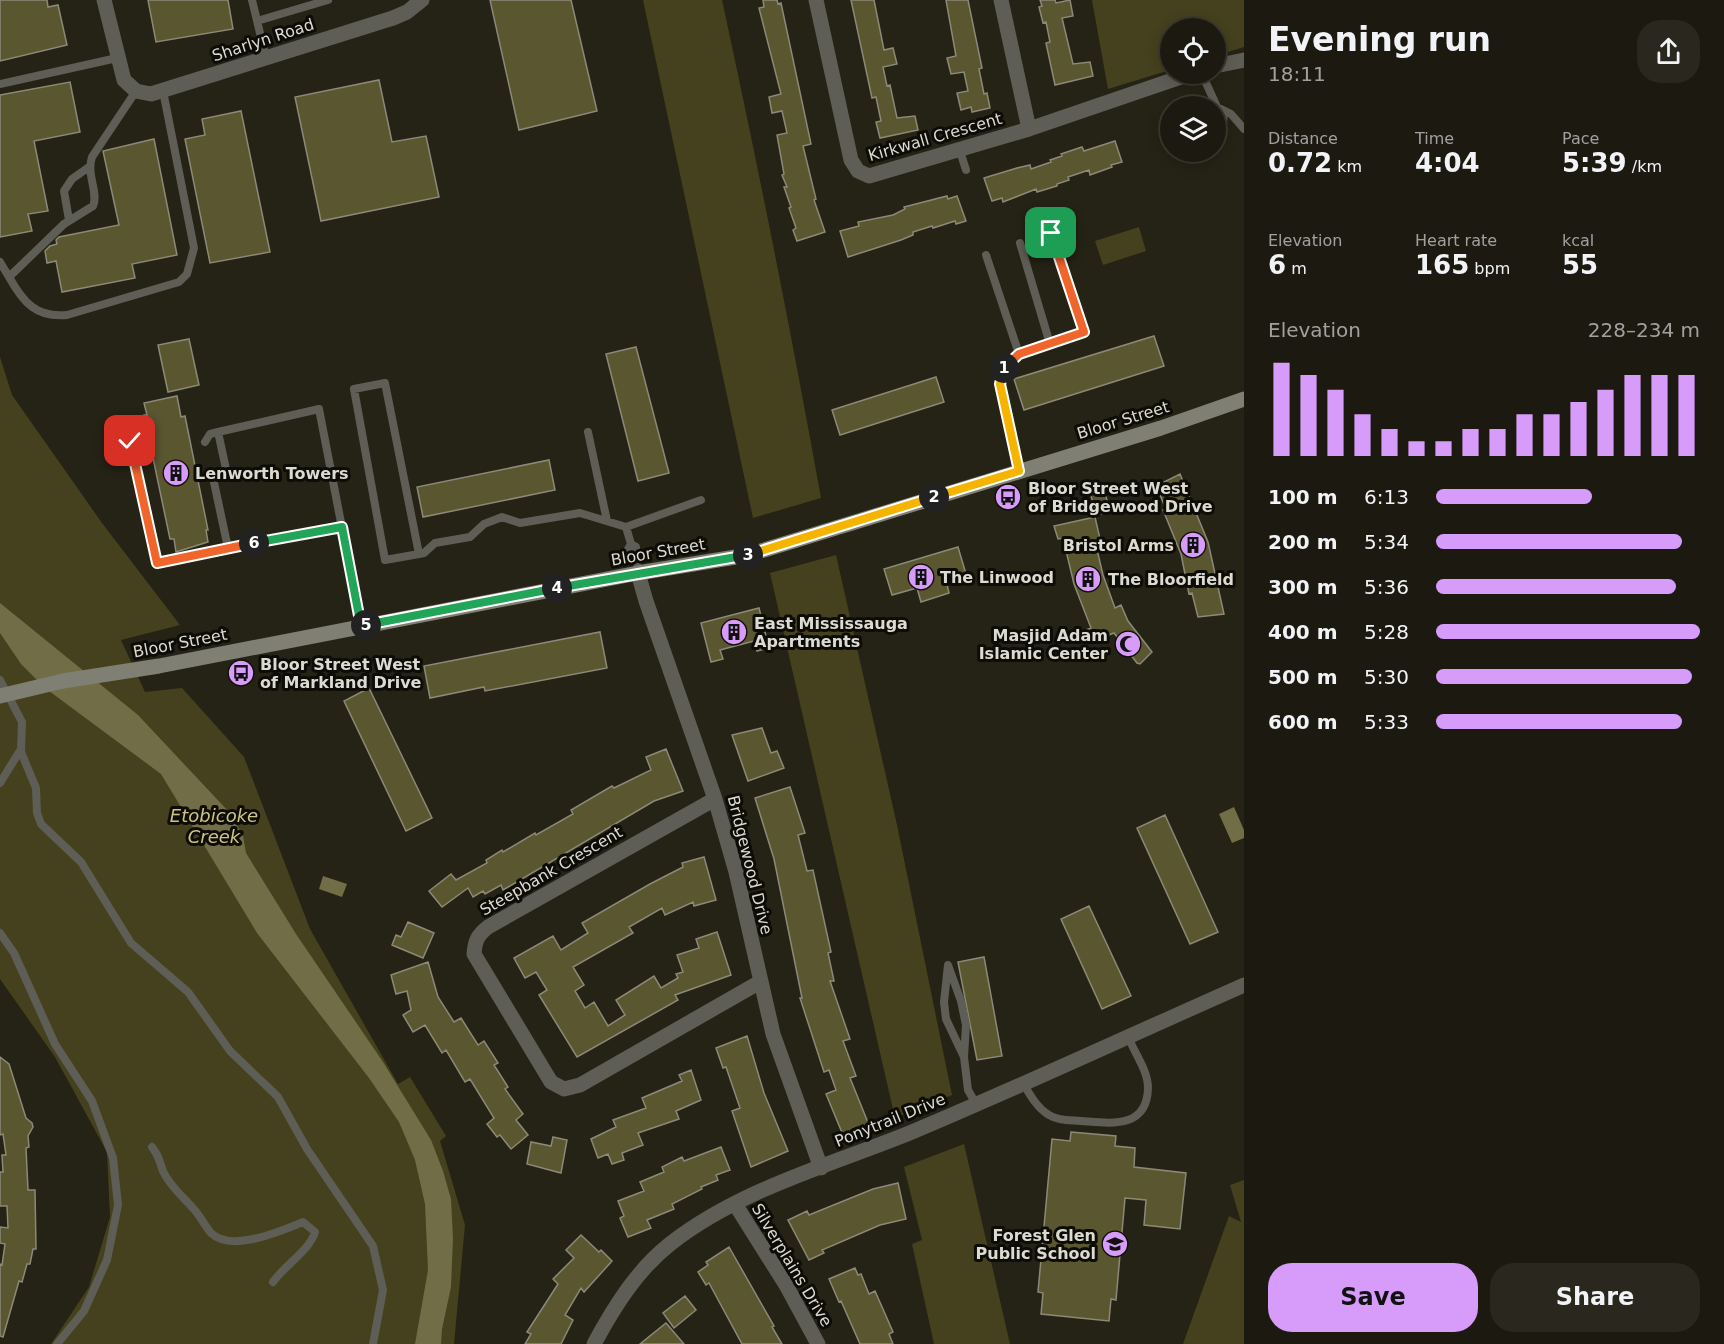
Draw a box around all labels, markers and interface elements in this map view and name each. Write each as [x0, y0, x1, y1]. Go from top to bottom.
street label: Sharlyn Road [210, 15, 316, 65]
map controls [1160, 18, 1226, 162]
button: locate [1160, 18, 1226, 84]
text: Evening run [1268, 20, 1491, 59]
button: share [1637, 20, 1700, 83]
text: 18:11 [1268, 62, 1326, 86]
button: layers [1160, 96, 1226, 162]
street label: Kirkwall Crescent [866, 109, 1004, 165]
text: Distance [1268, 129, 1338, 148]
text: Time [1415, 129, 1454, 148]
text: Pace [1562, 129, 1599, 148]
text: 0.72 [1268, 148, 1332, 178]
text: 4:04 [1415, 148, 1480, 178]
text: 5:39 [1562, 148, 1627, 178]
text: km [1332, 157, 1362, 176]
text: /km [1627, 157, 1662, 176]
pin [1025, 207, 1076, 258]
icon: arrive [1034, 216, 1067, 249]
text: Elevation [1268, 231, 1342, 250]
text: Heart rate [1415, 231, 1497, 250]
text: kcal [1562, 231, 1594, 250]
text: 6 [1268, 250, 1286, 280]
text: 165 [1415, 250, 1469, 280]
text: 55 [1562, 250, 1598, 280]
text: m [1286, 259, 1307, 278]
text: bpm [1469, 259, 1510, 278]
text: Elevation [1268, 318, 1361, 342]
text: 228–234 m [1588, 318, 1700, 342]
pin: 1 [989, 353, 1019, 383]
text: 1 [998, 358, 1010, 377]
street label: Bloor Street [1075, 397, 1171, 443]
pin [104, 415, 155, 466]
icon: check [113, 424, 146, 457]
building icon: Lenworth Towers [161, 458, 191, 488]
place label: Lenworth Towers [195, 464, 349, 483]
place label: Bloor Street West of Bridgewood Drive [1028, 479, 1213, 516]
pin: 2 [919, 482, 949, 512]
bus stop icon: Bloor Street West of Bridgewood Drive [993, 482, 1023, 512]
text: 100 m [1268, 485, 1338, 509]
text: 6:13 [1364, 485, 1409, 509]
text: 2 [928, 487, 940, 506]
pin: 6 [239, 528, 269, 558]
building icon: Bristol Arms [1178, 530, 1208, 560]
text: 200 m [1268, 530, 1338, 554]
text: 5:34 [1364, 530, 1409, 554]
text: 6 [248, 533, 260, 552]
street label: Bloor Street [609, 534, 707, 570]
place label: Bristol Arms [1063, 536, 1174, 555]
pin: 3 [733, 540, 763, 570]
text: 3 [742, 545, 754, 564]
building icon: The Linwood [906, 562, 936, 592]
building icon: The Bloorfield [1073, 564, 1103, 594]
place label: The Linwood [940, 568, 1054, 587]
place label: The Bloorfield [1108, 570, 1234, 589]
pin: 4 [542, 573, 572, 603]
text: 300 m [1268, 575, 1338, 599]
text: 5:36 [1364, 575, 1409, 599]
text: 4 [551, 578, 563, 597]
pin: 5 [351, 610, 381, 640]
place label: East Mississauga Apartments [754, 614, 908, 651]
text: 5 [360, 615, 372, 634]
building icon: East Mississauga Apartments [719, 617, 749, 647]
text: 400 m [1268, 620, 1338, 644]
text: 5:28 [1364, 620, 1409, 644]
street label: Bloor Street [131, 625, 229, 661]
place label: Masjid Adam Islamic Center [979, 626, 1108, 663]
mosque icon: Masjid Adam Islamic Center [1113, 629, 1143, 659]
place label: Bloor Street West of Markland Drive [260, 655, 422, 692]
bus stop icon: Bloor Street West of Markland Drive [226, 658, 256, 688]
text: 500 m [1268, 665, 1338, 689]
text: 5:30 [1364, 665, 1409, 689]
text: 600 m [1268, 710, 1338, 734]
text: 5:33 [1364, 710, 1409, 734]
street label: Bridgewood Drive [724, 793, 776, 937]
water label: Etobicoke Creek [170, 805, 258, 847]
street label: Steepbank Crescent [476, 822, 626, 920]
street label: Ponytrail Drive [832, 1089, 948, 1151]
street label: Silverplains Drive [748, 1200, 836, 1330]
place label: Forest Glen Public School [976, 1226, 1096, 1263]
school or university icon: Forest Glen Public School [1100, 1229, 1130, 1259]
button: Save [1268, 1263, 1478, 1332]
button: Share [1490, 1263, 1700, 1332]

